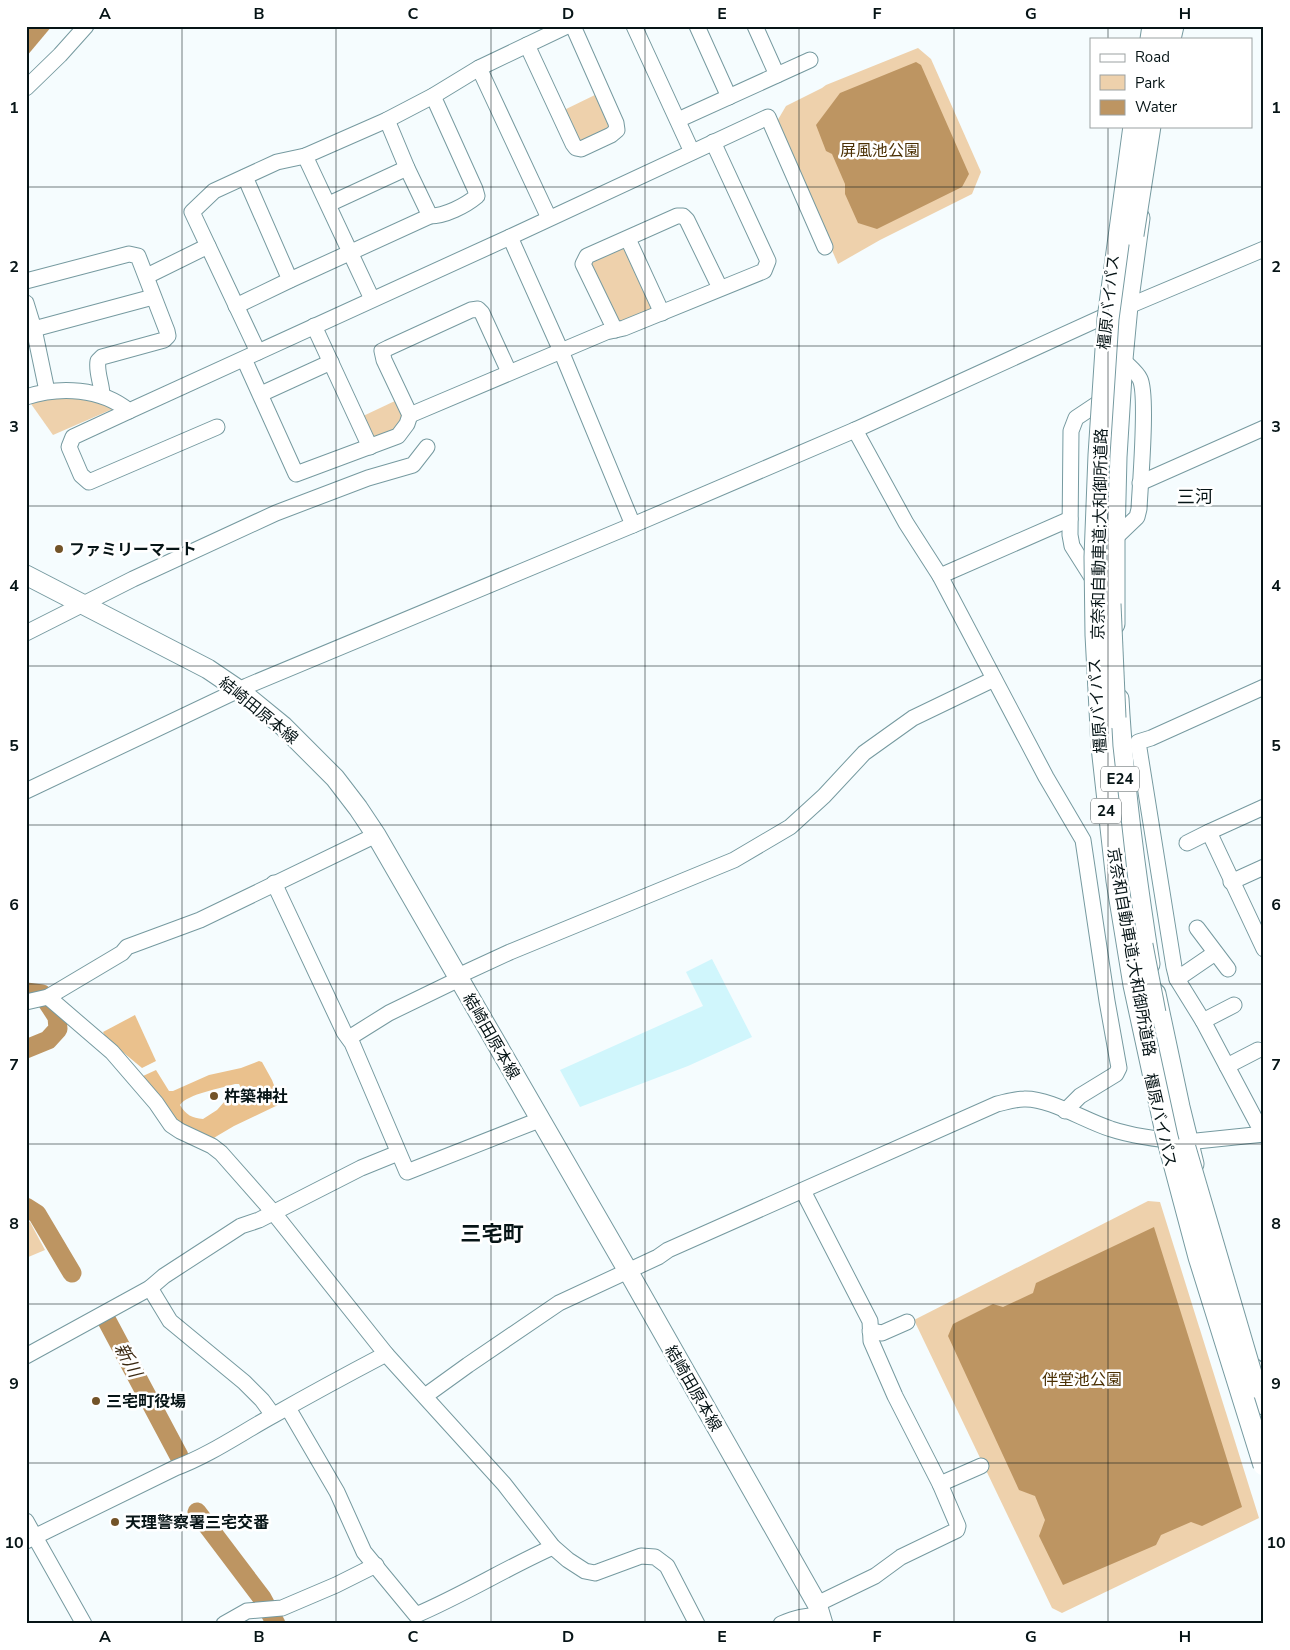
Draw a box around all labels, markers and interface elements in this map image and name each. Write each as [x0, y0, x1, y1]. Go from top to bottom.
text: A [99, 3, 111, 25]
text: B [253, 3, 265, 25]
text: C [408, 3, 419, 25]
text: D [562, 3, 574, 25]
text: E [717, 3, 727, 25]
text: F [873, 3, 882, 25]
text: G [1025, 3, 1037, 25]
text: H [1179, 3, 1191, 25]
legend [1090, 38, 1252, 128]
text: Road [1135, 47, 1170, 67]
text: Park [1135, 73, 1165, 93]
text: 1 [9, 97, 19, 119]
text: Water [1135, 97, 1178, 117]
text: 1 [1271, 97, 1281, 119]
park label: 屏風池公園 [840, 140, 920, 162]
street label: 橿原バイパス [1093, 253, 1125, 351]
text: 2 [9, 256, 19, 278]
text: 2 [1271, 256, 1281, 278]
text: 3 [9, 416, 19, 438]
text: 3 [1271, 416, 1281, 438]
street label: 京奈和自動車道;大和御所道路 [1087, 428, 1113, 640]
district label: 三河 [1177, 485, 1213, 509]
place label: ファミリーマート [69, 539, 197, 561]
marker: ファミリーマート [53, 543, 65, 555]
text: 4 [9, 575, 19, 597]
text: 4 [1271, 575, 1281, 597]
street label: 橿原バイパス [1084, 657, 1112, 754]
street label: 結崎田原本線 [214, 672, 303, 750]
text: 5 [9, 735, 19, 757]
text: 5 [1271, 735, 1281, 757]
road number: E24 [1101, 766, 1139, 792]
road number: 24 [1091, 798, 1121, 824]
street label: 京奈和自動車道;大和御所道路 [1102, 846, 1160, 1058]
text: 6 [9, 894, 19, 916]
text: 6 [1271, 894, 1281, 916]
street label: 結崎田原本線 [458, 989, 525, 1084]
text: 7 [9, 1054, 19, 1076]
text: 7 [1271, 1054, 1281, 1076]
street label: 橿原バイパス [1139, 1071, 1182, 1169]
place label: 杵築神社 [224, 1086, 288, 1108]
marker: 杵築神社 [208, 1090, 220, 1102]
text: 8 [9, 1213, 19, 1235]
text: 8 [1271, 1213, 1281, 1235]
district label: 三宅町 [461, 1220, 524, 1248]
water label: 新川 [109, 1338, 148, 1383]
street label: 結崎田原本線 [660, 1341, 727, 1436]
park label: 伴堂池公園 [1042, 1369, 1122, 1391]
text: 9 [9, 1373, 19, 1395]
text: 9 [1271, 1373, 1281, 1395]
place label: 三宅町役場 [106, 1391, 186, 1413]
marker: 三宅町役場 [90, 1395, 102, 1407]
place label: 天理警察署三宅交番 [125, 1512, 269, 1534]
marker: 天理警察署三宅交番 [109, 1516, 121, 1528]
text: 10 [4, 1532, 24, 1554]
text: 10 [1266, 1532, 1286, 1554]
text: A [99, 1626, 111, 1648]
text: B [253, 1626, 265, 1648]
text: C [408, 1626, 419, 1648]
text: D [562, 1626, 574, 1648]
text: E [717, 1626, 727, 1648]
text: F [873, 1626, 882, 1648]
text: G [1025, 1626, 1037, 1648]
text: H [1179, 1626, 1191, 1648]

